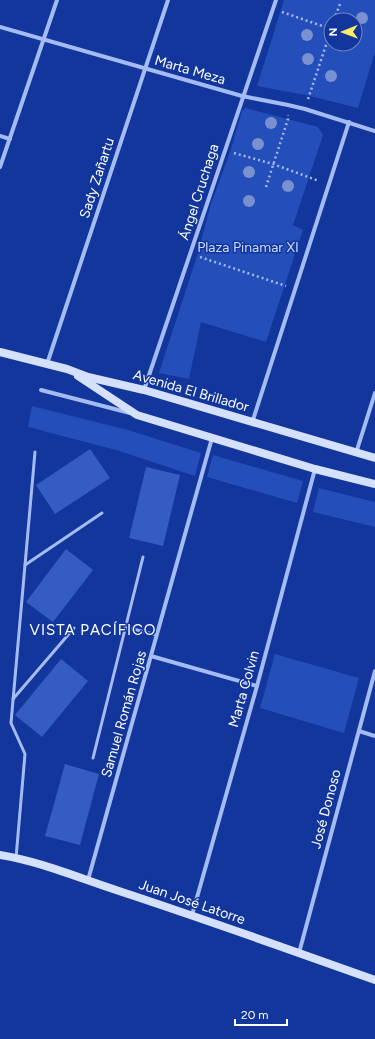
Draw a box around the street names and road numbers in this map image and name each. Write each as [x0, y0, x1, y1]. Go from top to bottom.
street label: Marta Meza [153, 52, 227, 88]
street label: Sady Zañartu [76, 136, 118, 220]
street label: Ángel Cruchaga [175, 142, 223, 242]
street label: Avenida El Brillador [131, 366, 251, 416]
street label: Marta Colvin [225, 648, 263, 729]
street label: Samuel Román Rojas [98, 649, 150, 779]
street label: José Donoso [307, 768, 345, 850]
street label: Juan José Latorre [137, 876, 248, 928]

